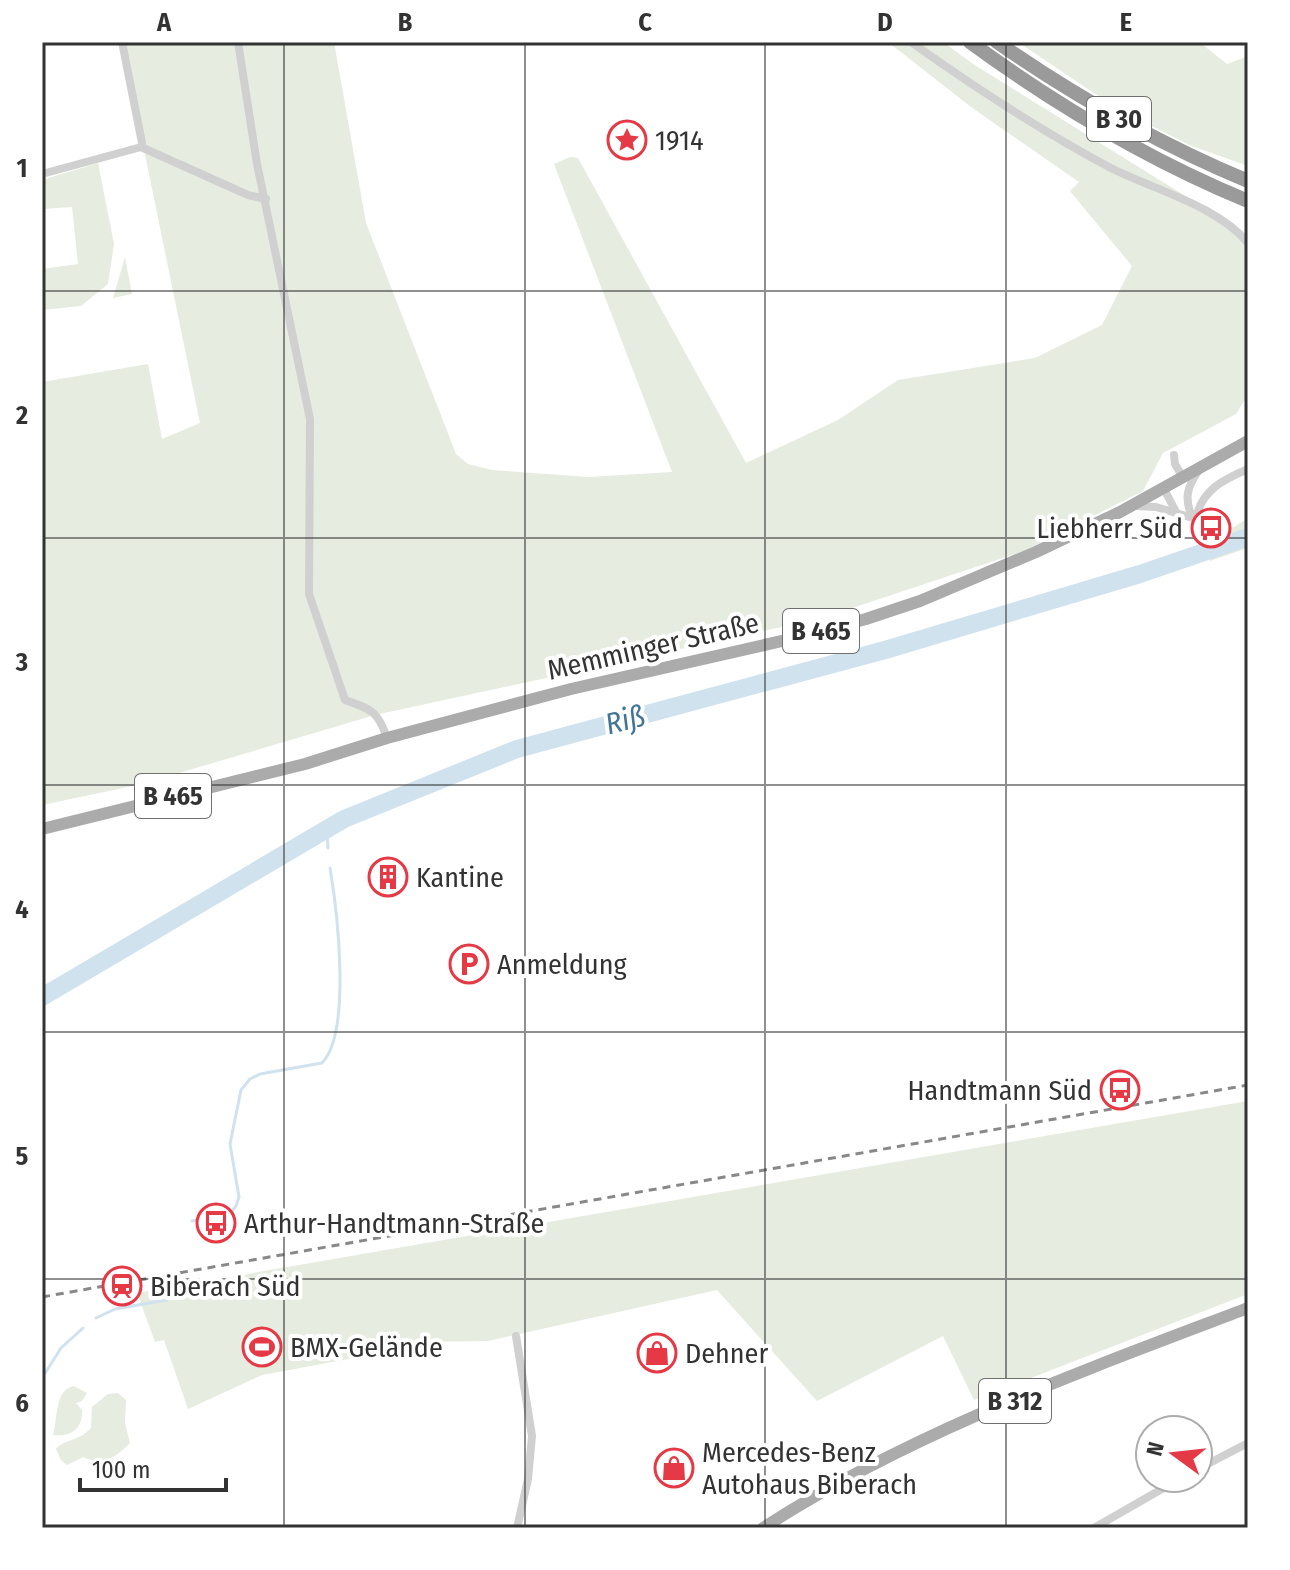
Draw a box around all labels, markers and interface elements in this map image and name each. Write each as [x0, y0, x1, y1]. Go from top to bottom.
text: A [156, 7, 172, 38]
text: B [398, 7, 413, 38]
text: C [638, 7, 652, 38]
text: D [877, 7, 893, 38]
text: E [1120, 7, 1132, 38]
road number: B 30 [1087, 97, 1151, 141]
place icon: 1914 [606, 119, 648, 161]
place label: 1914 [655, 124, 704, 157]
text: 1 [17, 153, 28, 184]
text: 2 [15, 400, 28, 431]
bus stop icon: Liebherr Süd [1190, 507, 1232, 549]
place label: Liebherr Süd [1037, 512, 1183, 545]
street label: Memminger Straße [544, 606, 762, 687]
road number: B 465 [783, 609, 859, 653]
text: 3 [15, 647, 28, 678]
water label: Riß [601, 697, 649, 743]
road number: B 465 [135, 774, 211, 818]
building icon: Kantine [367, 856, 409, 898]
place label: Kantine [416, 861, 504, 894]
text: 4 [15, 894, 29, 925]
parking icon: Anmeldung [448, 943, 490, 985]
place label: Anmeldung [497, 948, 628, 981]
bus stop icon: Handtmann Süd [1099, 1069, 1141, 1111]
place label: Handtmann Süd [908, 1074, 1092, 1107]
text: 5 [16, 1141, 29, 1172]
bus stop icon: Arthur-Handtmann-Straße [195, 1202, 237, 1244]
place label: Arthur-Handtmann-Straße [244, 1207, 544, 1240]
station icon: Biberach Süd [101, 1265, 143, 1307]
place label: Biberach Süd [150, 1270, 301, 1303]
sports icon: BMX-Gelände [241, 1326, 283, 1368]
place label: BMX-Gelände [290, 1331, 443, 1364]
shop icon: Dehner [636, 1332, 678, 1374]
place label: Dehner [685, 1337, 768, 1370]
road number: B 312 [979, 1379, 1051, 1423]
text: 6 [15, 1388, 29, 1419]
north arrow [1134, 1414, 1214, 1494]
place label: Mercedes-Benz Autohaus Biberach [702, 1436, 917, 1501]
text: N [1140, 1439, 1170, 1459]
scale bar [80, 1442, 226, 1492]
shop icon: Mercedes-Benz Autohaus Biberach [653, 1447, 695, 1489]
text: 100 m [92, 1456, 150, 1484]

